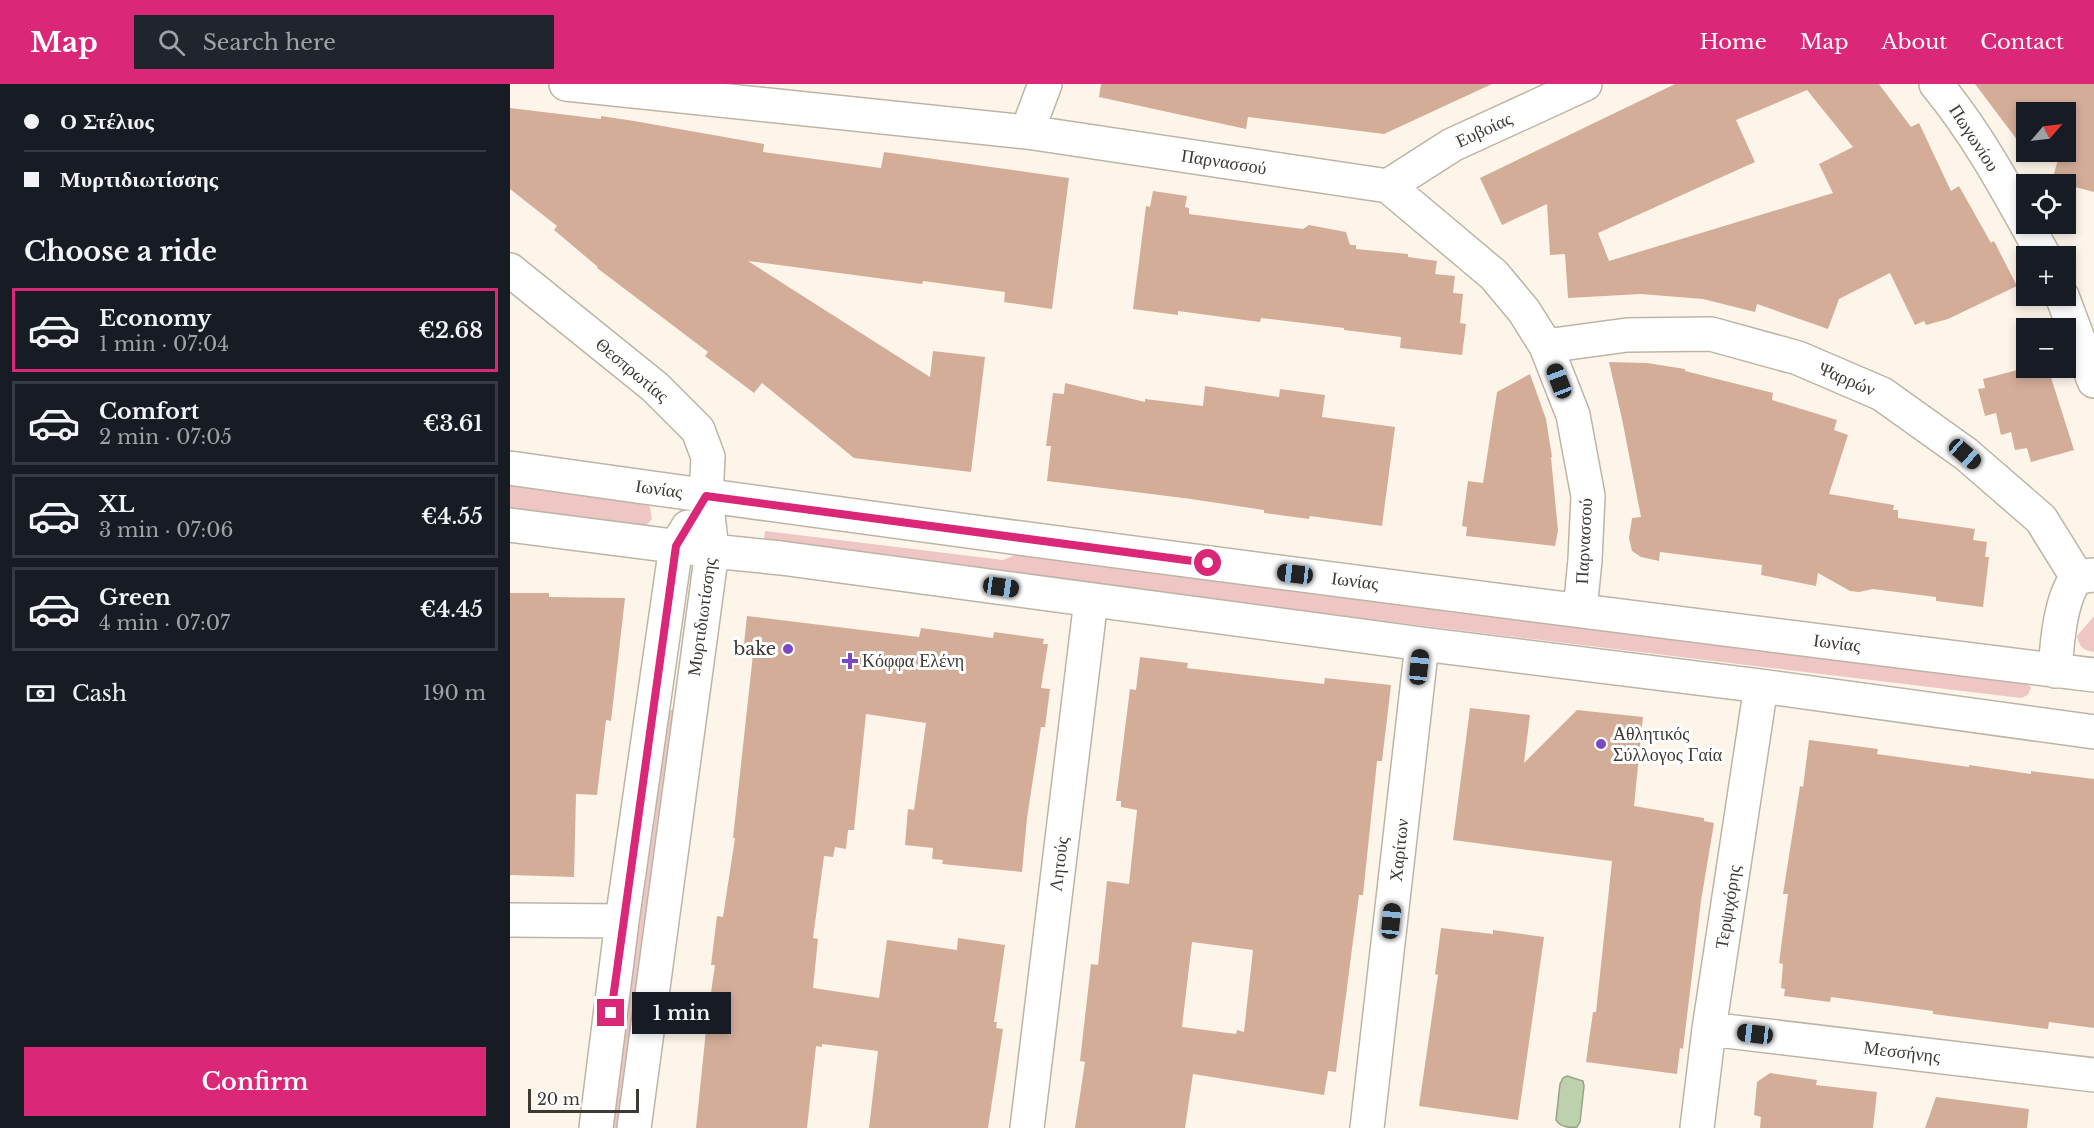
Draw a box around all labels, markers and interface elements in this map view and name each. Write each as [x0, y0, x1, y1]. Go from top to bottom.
search box [134, 15, 554, 69]
text: Map [30, 25, 98, 60]
icon: search [155, 26, 188, 59]
text: Search here [203, 29, 336, 56]
text: Home [1700, 29, 1767, 55]
text: Map [1800, 29, 1848, 55]
text: About [1881, 29, 1947, 55]
text: Contact [1980, 29, 2064, 55]
street label: Πωγωνίου [1944, 100, 2004, 176]
north arrow [2016, 102, 2076, 162]
map controls [2016, 102, 2076, 378]
street label: Ευβοίας [1452, 107, 1516, 153]
text: Ο Στέλιος [60, 108, 154, 135]
street label: Παρνασσού [1180, 144, 1268, 180]
text: Μυρτιδιωτίσσης [60, 166, 218, 193]
button: locate [2016, 174, 2076, 234]
text: Choose a ride [24, 235, 217, 268]
button: + [2016, 246, 2076, 306]
icon: car [27, 303, 81, 357]
text: Economy [99, 305, 211, 332]
text: €2.68 [419, 317, 483, 344]
button: − [2016, 318, 2076, 378]
text: 1 min · 07:04 [99, 332, 229, 356]
street label: Θεσπρωτίας [591, 333, 673, 407]
street label: Ψαρρών [1815, 357, 1879, 401]
car [1544, 361, 1574, 401]
icon: car [27, 396, 81, 450]
text: Comfort [99, 398, 199, 425]
text: €3.61 [423, 410, 483, 437]
text: 2 min · 07:05 [99, 425, 232, 449]
car [1946, 435, 1984, 473]
street label: Ιωνίας [634, 475, 684, 503]
icon: car [27, 489, 81, 543]
text: XL [99, 491, 134, 518]
street label: Παρνασσού [1571, 497, 1597, 585]
text: €4.55 [421, 503, 483, 530]
text: 3 min · 07:06 [99, 518, 233, 542]
route start [1194, 549, 1221, 576]
street label: Μυρτιδιωτίσσης [683, 556, 721, 678]
car [1276, 563, 1314, 585]
street label: Ιωνίας [1330, 567, 1380, 595]
car [982, 576, 1020, 598]
icon: car [27, 582, 81, 636]
text: Green [99, 584, 171, 611]
text: €4.45 [420, 596, 483, 623]
text: 4 min · 07:07 [99, 611, 230, 635]
street label: Ιωνίας [1812, 629, 1862, 657]
place label: bake [733, 638, 776, 660]
marker: bake [781, 642, 795, 656]
car [1408, 648, 1430, 686]
place label: Κόφφα Ελένη [862, 650, 964, 672]
marker: Κόφφα Ελένη [843, 654, 857, 668]
icon: cash [24, 677, 57, 710]
text: Cash [72, 680, 127, 707]
text: 190 m [423, 681, 486, 705]
place label: Αθλητικός Σύλλογος Γαία [1613, 723, 1723, 766]
marker: Αθλητικός Σύλλογος Γαία [1594, 737, 1608, 751]
street label: Χαρίτων [1385, 817, 1413, 883]
street label: Λητούς [1045, 835, 1073, 893]
street label: Τερψιχόρης [1711, 864, 1745, 950]
car [1380, 902, 1402, 940]
callout: 1 min [632, 992, 731, 1034]
route end [597, 999, 624, 1026]
text: 1 min [653, 1001, 710, 1025]
car [1736, 1023, 1774, 1045]
street label: Μεσσήνης [1862, 1036, 1942, 1068]
button: Confirm [24, 1047, 486, 1116]
scale bar [528, 1086, 639, 1114]
text: 20 m [537, 1089, 580, 1109]

